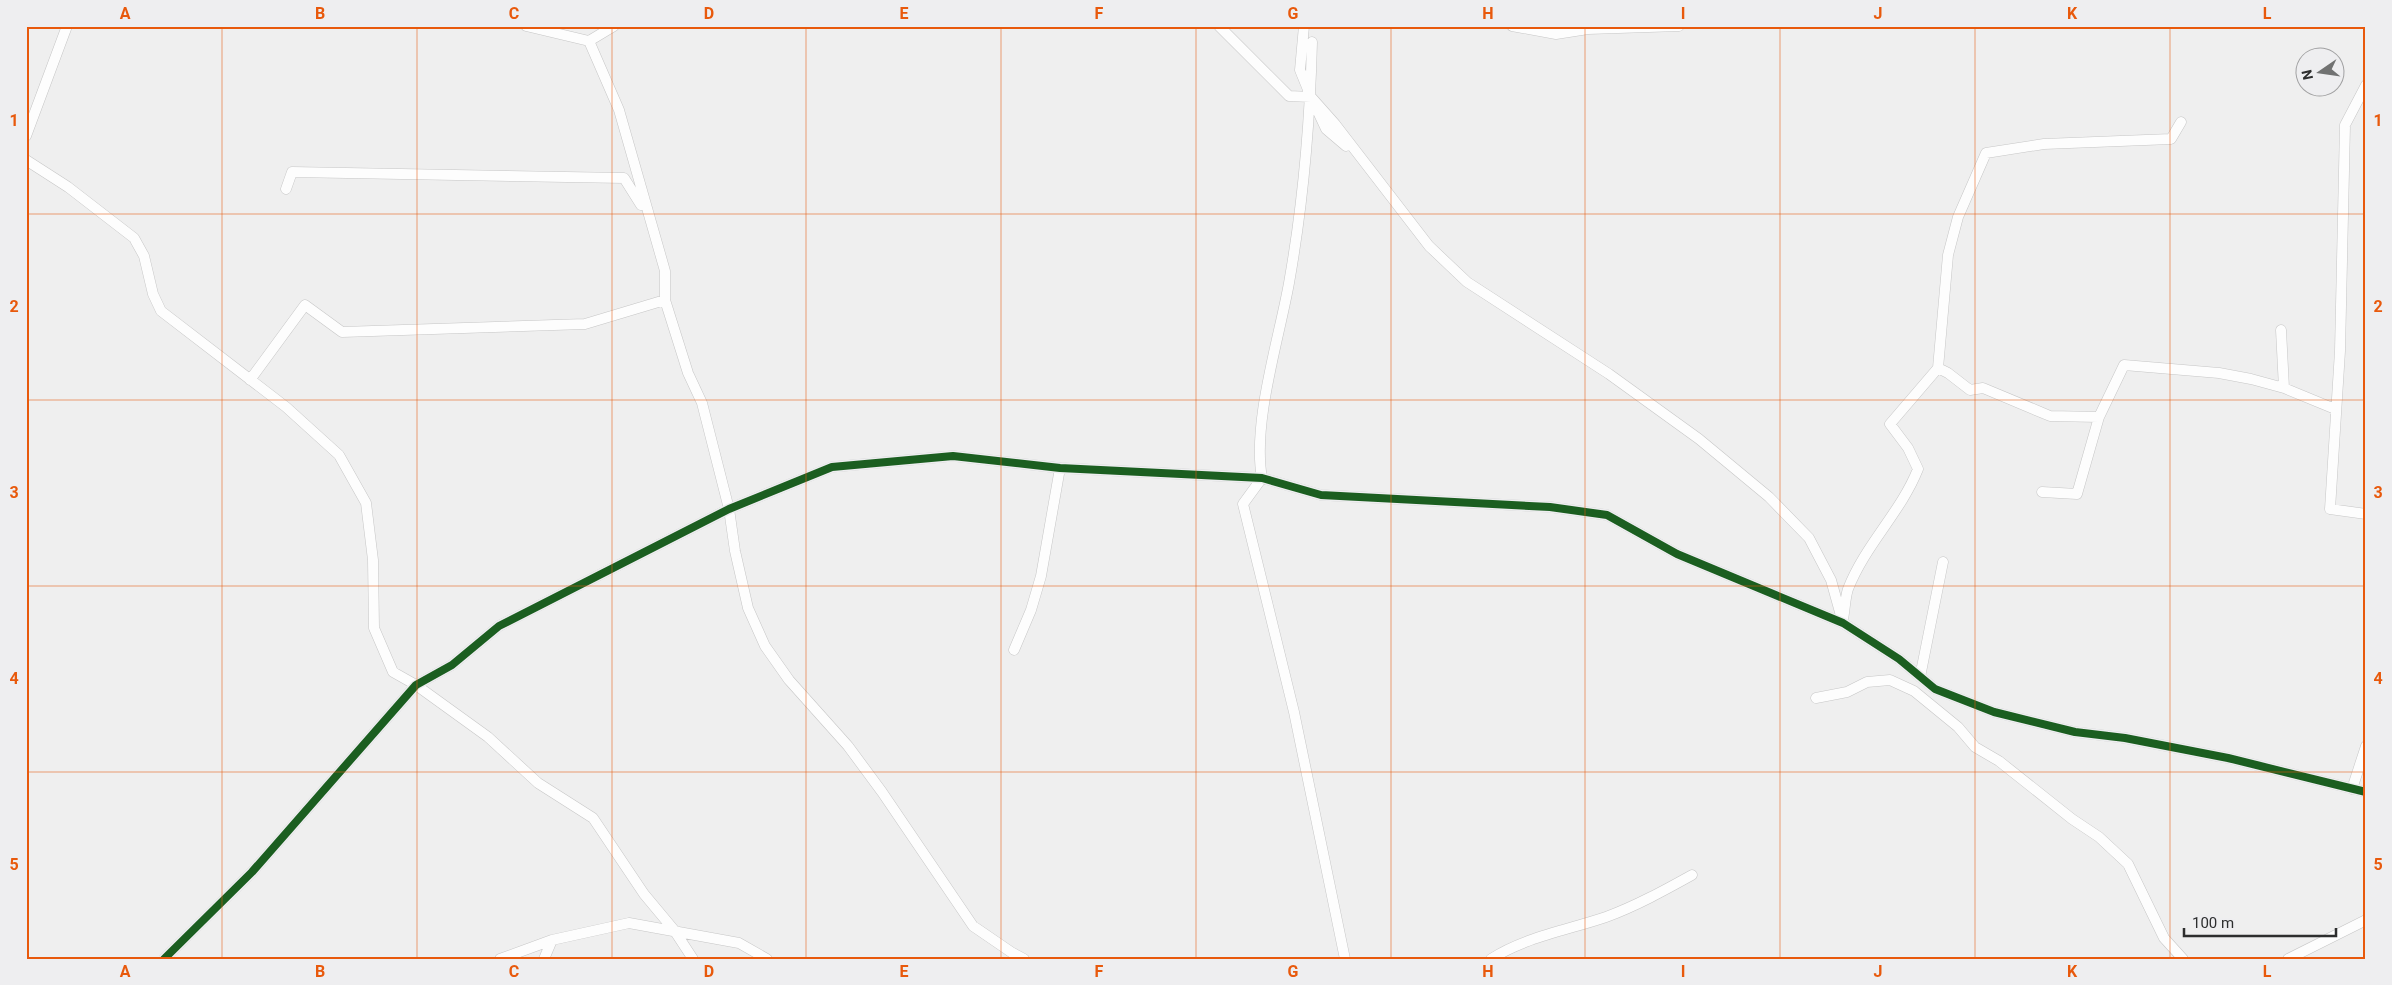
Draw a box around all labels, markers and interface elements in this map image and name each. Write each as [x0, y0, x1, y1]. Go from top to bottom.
text: A [120, 4, 131, 23]
text: B [315, 4, 325, 23]
text: C [509, 4, 519, 23]
text: D [704, 4, 714, 23]
text: E [900, 4, 909, 23]
text: F [1095, 4, 1104, 23]
text: G [1288, 4, 1299, 23]
text: H [1482, 4, 1494, 23]
text: I [1681, 4, 1685, 23]
text: J [1874, 4, 1882, 23]
text: K [2067, 4, 2078, 23]
text: L [2263, 4, 2272, 23]
north arrow [2294, 48, 2344, 98]
text: N [2298, 68, 2316, 82]
text: 1 [9, 111, 19, 130]
text: 1 [2373, 111, 2383, 130]
text: 2 [9, 297, 19, 316]
text: 2 [2373, 297, 2383, 316]
text: 3 [9, 483, 19, 502]
text: 3 [2373, 483, 2383, 502]
text: 4 [9, 669, 19, 688]
text: 4 [2373, 669, 2383, 688]
text: 5 [9, 855, 19, 874]
text: 5 [2373, 855, 2383, 874]
scale bar [2184, 905, 2337, 937]
text: 100 m [2192, 914, 2234, 932]
text: A [120, 962, 131, 981]
text: B [315, 962, 325, 981]
text: C [509, 962, 519, 981]
text: D [704, 962, 714, 981]
text: E [900, 962, 909, 981]
text: F [1095, 962, 1104, 981]
text: G [1288, 962, 1299, 981]
text: H [1482, 962, 1494, 981]
text: I [1681, 962, 1685, 981]
text: J [1874, 962, 1882, 981]
text: K [2067, 962, 2078, 981]
text: L [2263, 962, 2272, 981]

